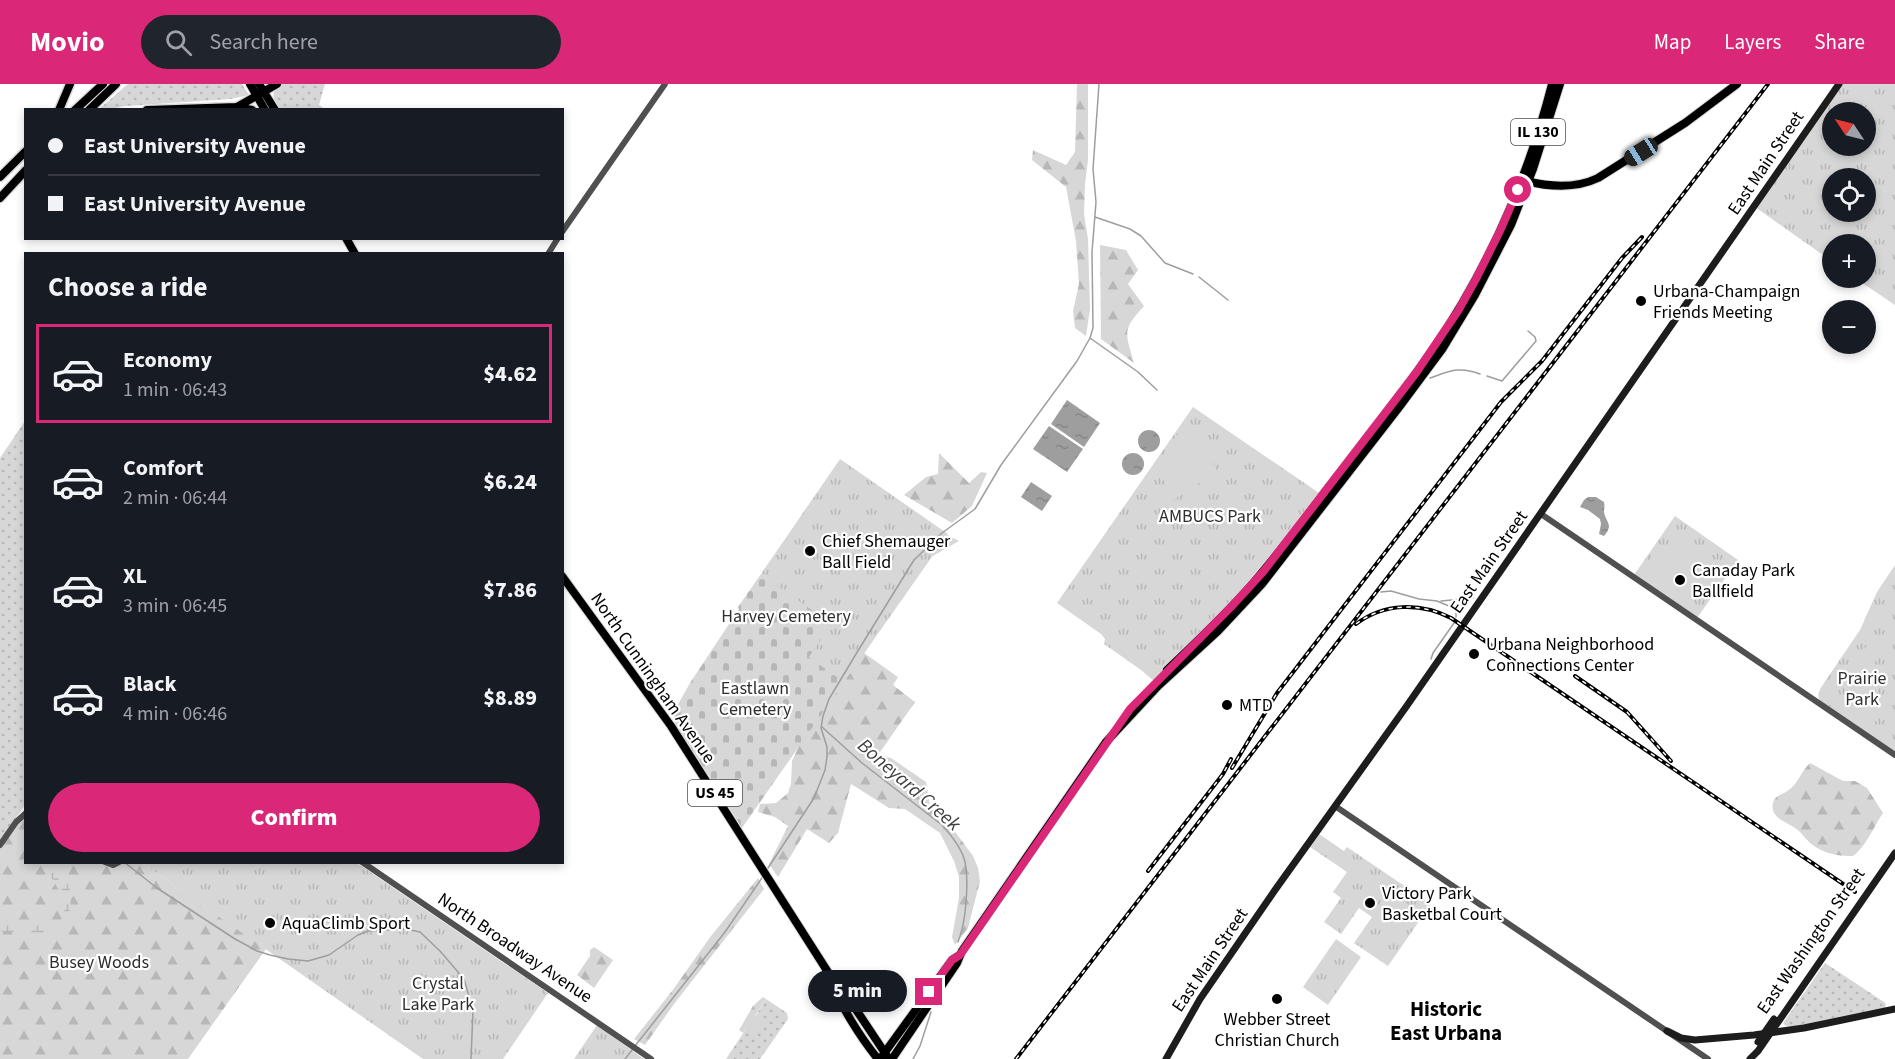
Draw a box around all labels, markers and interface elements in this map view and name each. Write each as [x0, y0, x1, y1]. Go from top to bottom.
search box [141, 15, 561, 69]
text: Movio [30, 22, 105, 62]
icon: search [162, 26, 195, 59]
text: Search here [210, 26, 318, 58]
text: Map [1654, 27, 1691, 57]
text: Layers [1724, 27, 1781, 57]
text: Share [1814, 27, 1865, 57]
north arrow [1822, 102, 1876, 156]
map controls [1822, 102, 1876, 354]
street label: East Main Street [1722, 106, 1810, 220]
road number: IL 130 [1511, 119, 1565, 145]
text: East University Avenue [84, 130, 306, 162]
car [1621, 135, 1661, 169]
button: locate [1822, 168, 1876, 222]
route start [1504, 176, 1531, 203]
text: East University Avenue [84, 188, 306, 220]
button: + [1822, 234, 1876, 288]
text: Choose a ride [48, 268, 208, 307]
place label: Urbana-Champaign Friends Meeting [1653, 279, 1800, 325]
marker: Urbana-Champaign Friends Meeting [1634, 294, 1648, 308]
button: − [1822, 300, 1876, 354]
text: Economy [123, 344, 212, 376]
icon: car [51, 347, 105, 401]
text: $4.62 [483, 358, 537, 390]
text: 1 min · 06:43 [123, 376, 227, 404]
text: Comfort [123, 452, 204, 484]
icon: car [51, 455, 105, 509]
text: $6.24 [483, 466, 537, 498]
text: 2 min · 06:44 [123, 484, 227, 512]
park label: AMBUCS Park [1159, 504, 1261, 529]
street label: East Main Street [1444, 505, 1534, 619]
place label: Chief Shemauger Ball Field [822, 529, 951, 575]
marker: Chief Shemauger Ball Field [803, 544, 817, 558]
place label: Canaday Park Ballfield [1692, 558, 1795, 604]
text: XL [123, 560, 147, 592]
icon: car [51, 563, 105, 617]
marker: Canaday Park Ballfield [1673, 573, 1687, 587]
text: $7.86 [483, 574, 537, 606]
street label: North Cunningham Avenue [585, 588, 721, 768]
text: 3 min · 06:45 [123, 592, 227, 620]
park label: Harvey Cemetery [721, 604, 851, 629]
place label: Urbana Neighborhood Connections Center [1486, 632, 1654, 678]
marker: Urbana Neighborhood Connections Center [1467, 647, 1481, 661]
park label: Prairie Park [1837, 666, 1887, 712]
text: Black [123, 668, 177, 700]
icon: car [51, 671, 105, 725]
park label: Eastlawn Cemetery [719, 676, 792, 722]
text: $8.89 [483, 682, 537, 714]
place label: MTD [1239, 693, 1273, 718]
marker: MTD [1220, 698, 1234, 712]
text: 4 min · 06:46 [123, 700, 227, 728]
water label: Boneyard Creek [851, 732, 967, 838]
road number: US 45 [688, 780, 742, 806]
button: Confirm [48, 783, 540, 852]
street label: East Washington Street [1751, 863, 1871, 1019]
place label: Victory Park Basketbal Court [1382, 881, 1502, 927]
street label: North Broadway Avenue [433, 887, 597, 1009]
marker: Victory Park Basketbal Court [1363, 896, 1377, 910]
street label: East Main Street [1166, 903, 1254, 1017]
place label: AquaClimb Sport [282, 911, 410, 936]
marker: AquaClimb Sport [263, 916, 277, 930]
park label: Busey Woods [49, 950, 149, 975]
park label: Crystal Lake Park [402, 971, 474, 1017]
callout: 5 min [809, 971, 908, 1013]
text: 5 min [833, 977, 882, 1005]
route end [915, 978, 942, 1005]
marker: Webber Street Christian Church [1270, 992, 1284, 1006]
district label: Historic East Urbana [1390, 994, 1502, 1048]
place label: Webber Street Christian Church [1215, 1007, 1339, 1053]

